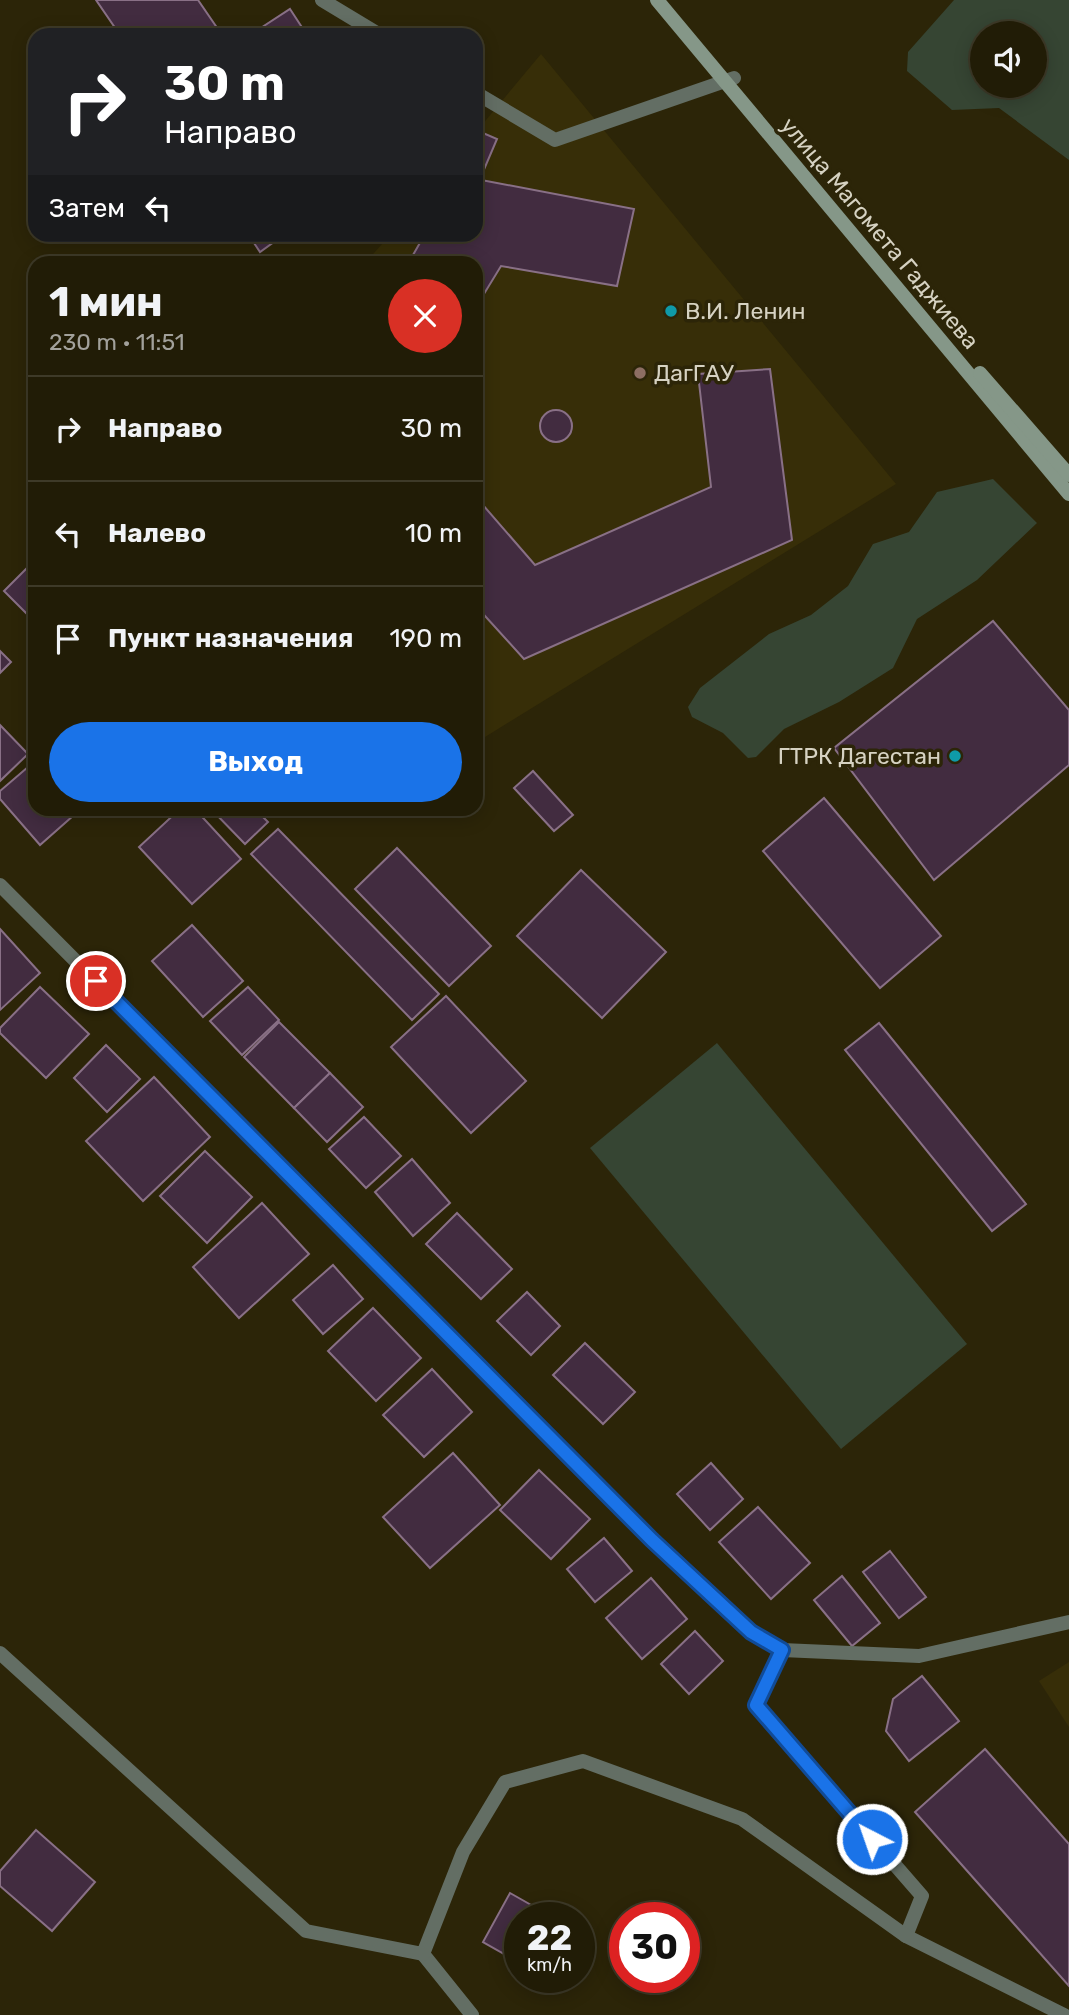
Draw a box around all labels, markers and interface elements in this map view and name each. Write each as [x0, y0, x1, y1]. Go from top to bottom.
map controls [970, 21, 1047, 98]
button: sound [970, 21, 1047, 98]
text: 30 m [164, 54, 285, 112]
icon: right [49, 56, 140, 147]
street label: улица Магомета Гаджиева [775, 112, 985, 354]
text: Направо [164, 113, 297, 151]
icon: left [139, 189, 177, 227]
text: Затем [49, 193, 125, 224]
text: 1 мин [49, 277, 163, 327]
button: close [388, 279, 462, 353]
place label: В.И. Ленин [685, 297, 805, 325]
marker: В.И. Ленин [663, 303, 679, 319]
text: 230 m · 11:51 [49, 328, 185, 356]
place label: ДагГАУ [654, 359, 734, 387]
marker: ДагГАУ [632, 365, 648, 381]
icon: right [49, 410, 87, 448]
text: Направо [108, 413, 222, 444]
text: 30 m [400, 413, 462, 444]
icon: left [49, 515, 87, 553]
text: Налево [108, 518, 206, 549]
text: 10 m [405, 518, 462, 549]
icon: arrive [49, 620, 87, 658]
text: Пункт назначения [108, 623, 353, 654]
text: 190 m [389, 623, 462, 654]
button: Выход [49, 722, 462, 802]
place label: ГТРК Дагестан [778, 742, 941, 770]
marker: ГТРК Дагестан [947, 748, 963, 764]
pin [66, 951, 126, 1011]
icon: arrive [77, 962, 115, 1000]
position arrow [835, 1802, 909, 1876]
speed limit sign: 30 [609, 1902, 700, 1993]
text: 22 [527, 1917, 572, 1959]
text: km/h [527, 1954, 572, 1976]

